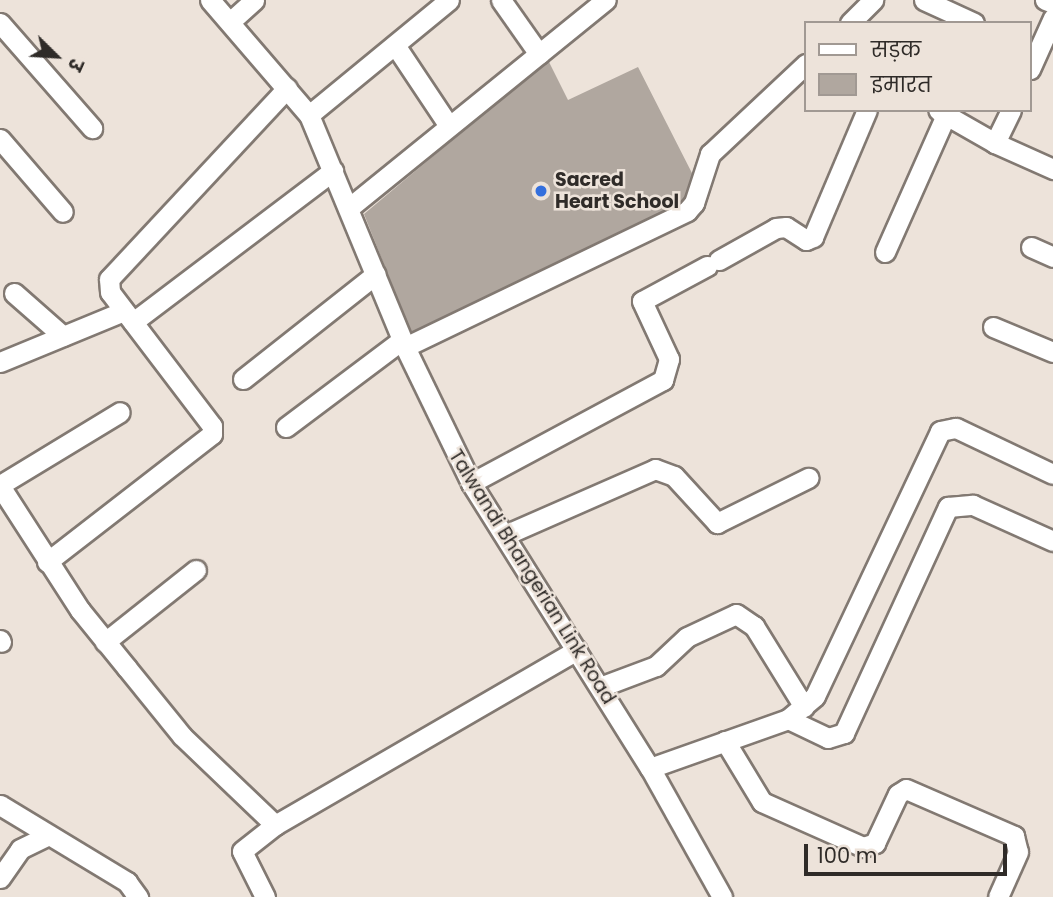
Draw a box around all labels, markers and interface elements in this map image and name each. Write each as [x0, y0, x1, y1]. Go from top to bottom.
north arrow [21, 21, 91, 91]
legend [804, 21, 1032, 112]
text: सड़क [871, 35, 921, 64]
text: उ [61, 54, 90, 75]
text: इमारत [871, 70, 932, 99]
place label: Sacred Heart School [555, 169, 679, 213]
marker: Sacred Heart School [533, 183, 549, 199]
street label: Talwandi Bhangerian Link Road [444, 446, 620, 708]
scale bar [808, 830, 1011, 874]
text: 100 m [817, 841, 877, 870]

